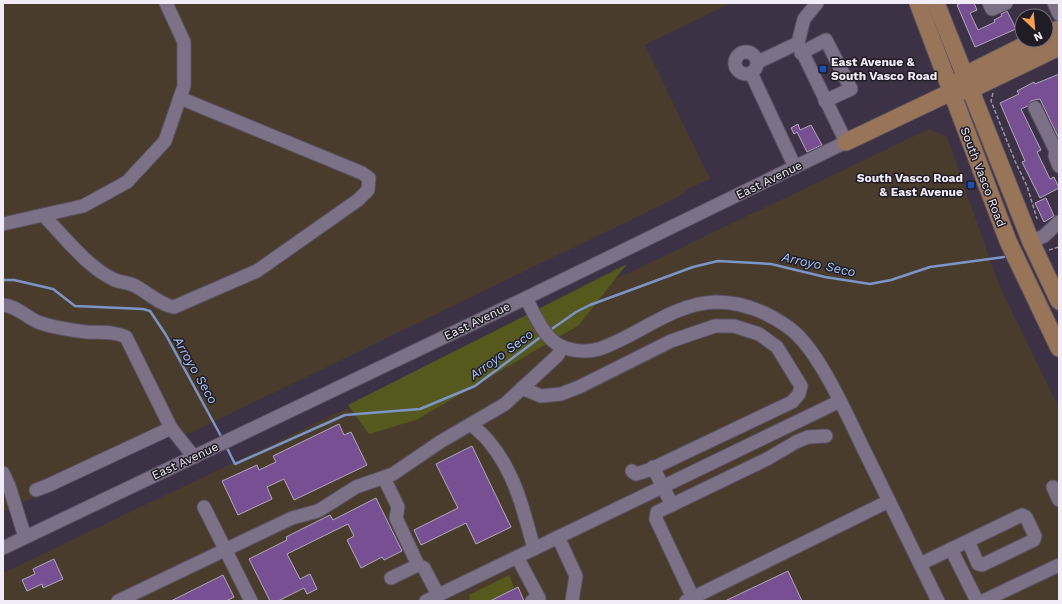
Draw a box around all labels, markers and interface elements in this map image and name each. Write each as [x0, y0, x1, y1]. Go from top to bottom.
north arrow [1014, 8, 1054, 48]
text: N [1032, 29, 1045, 44]
place label: East Avenue & South Vasco Road [831, 55, 937, 83]
marker: East Avenue & South Vasco Road [818, 64, 828, 74]
street label: South Vasco Road [957, 125, 1009, 229]
street label: East Avenue [734, 158, 804, 202]
place label: South Vasco Road & East Avenue [857, 171, 963, 199]
marker: South Vasco Road & East Avenue [966, 180, 976, 190]
water label: Arroyo Seco [780, 249, 857, 280]
street label: East Avenue [442, 299, 512, 343]
water label: Arroyo Seco [466, 326, 536, 383]
water label: Arroyo Seco [170, 333, 221, 406]
street label: East Avenue [149, 439, 221, 483]

